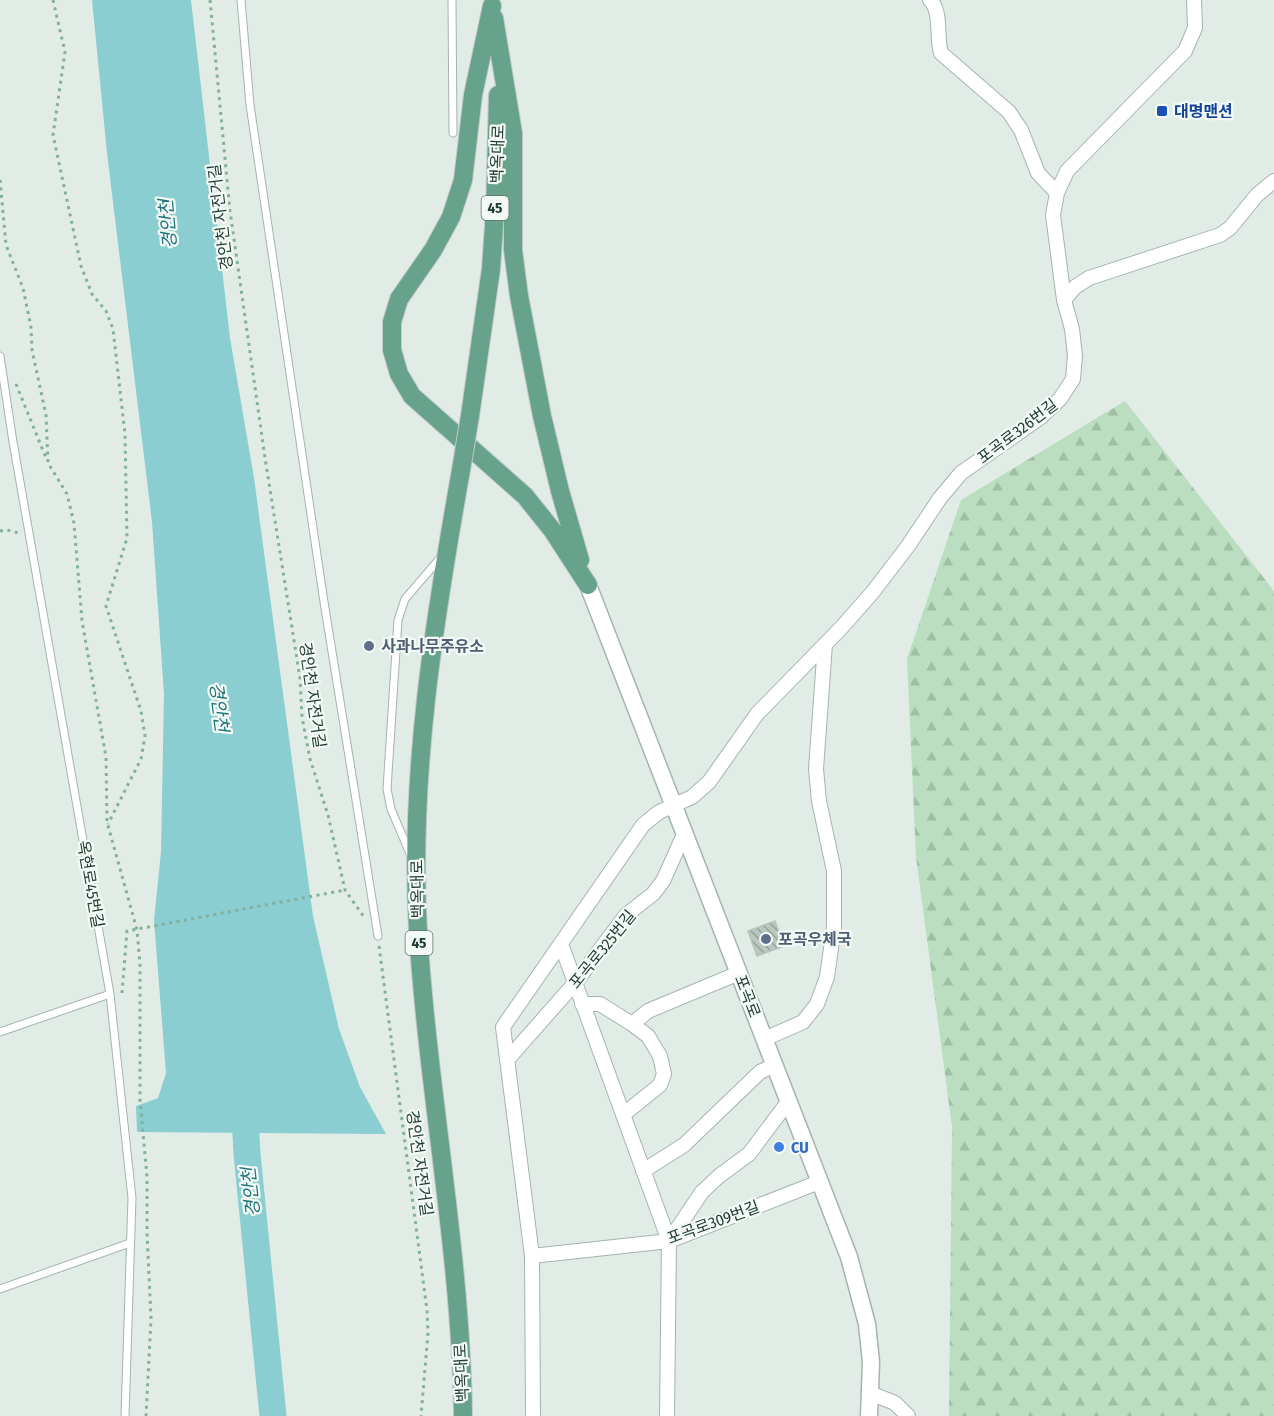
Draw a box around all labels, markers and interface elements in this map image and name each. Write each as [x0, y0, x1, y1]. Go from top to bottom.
place label: 대명맨션 [1174, 102, 1233, 121]
marker: 대명맨션 [1155, 104, 1169, 118]
street label: 백옥대로 [487, 124, 508, 184]
street label: 경안천 자전거길 [205, 163, 236, 271]
water label: 경안천 [155, 196, 181, 250]
road number: 45 [482, 196, 508, 220]
street label: 포곡로326번길 [973, 395, 1061, 468]
place label: 사과나무주유소 [381, 637, 484, 656]
marker: 사과나무주유소 [362, 639, 376, 653]
street label: 경안천 자전거길 [296, 641, 329, 749]
water label: 경안천 [205, 681, 233, 735]
street label: 옥현로45번길 [73, 839, 108, 929]
street label: 백옥대로 [407, 859, 428, 919]
street label: 포곡로325번길 [565, 906, 640, 992]
place label: 포곡우체국 [778, 930, 852, 949]
road number: 45 [406, 931, 432, 955]
marker: 포곡우체국 [759, 932, 773, 946]
street label: 포곡로 [731, 972, 764, 1020]
street label: 경안천 자전거길 [403, 1109, 436, 1217]
place label: CU [791, 1138, 809, 1157]
marker: CU [772, 1140, 786, 1154]
water label: 경안천 [237, 1164, 265, 1218]
street label: 포곡로309번길 [664, 1197, 762, 1248]
street label: 백옥대로 [450, 1343, 473, 1403]

